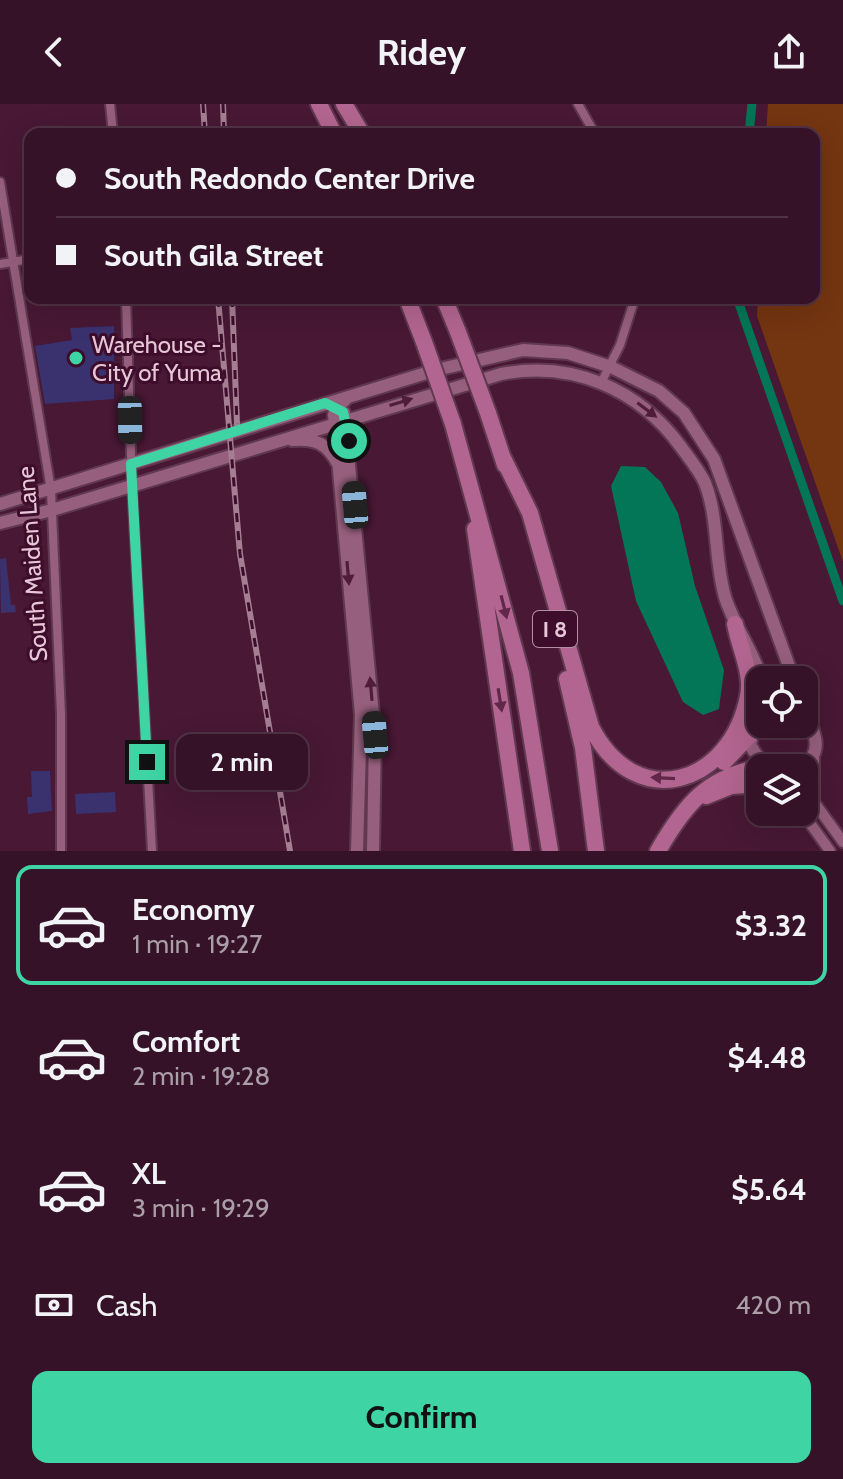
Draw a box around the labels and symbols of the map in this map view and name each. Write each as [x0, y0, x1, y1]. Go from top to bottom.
place label: Warehouse - City of Yuma [92, 330, 222, 387]
marker: Warehouse - City of Yuma [67, 349, 85, 367]
one-way arrow [389, 395, 413, 408]
car [118, 396, 142, 444]
one-way arrow [637, 401, 657, 417]
route start [331, 423, 367, 459]
street label: South Maiden Lane [11, 465, 53, 663]
car [341, 480, 369, 530]
one-way arrow [342, 561, 355, 586]
one-way arrow [498, 594, 510, 619]
road number: I 8 [533, 611, 577, 647]
one-way arrow [364, 676, 377, 701]
one-way arrow [494, 688, 507, 713]
car [361, 710, 389, 760]
callout: 2 min [175, 734, 307, 790]
route end [129, 744, 165, 780]
one-way arrow [650, 771, 675, 784]

